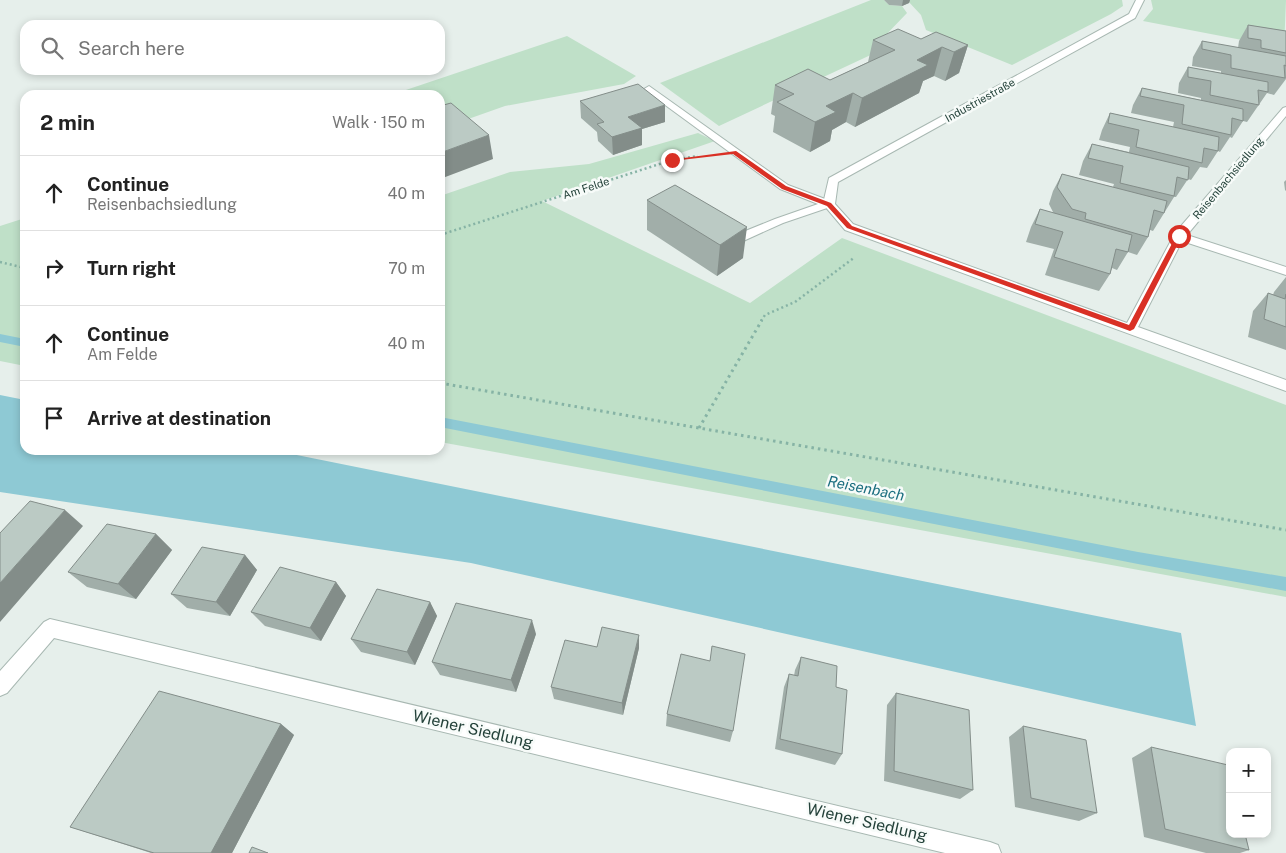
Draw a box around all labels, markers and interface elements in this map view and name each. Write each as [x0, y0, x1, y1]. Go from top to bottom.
search box [20, 20, 445, 75]
icon: search [38, 34, 66, 62]
text: Search here [78, 37, 185, 59]
street label: Industriestraße [943, 76, 1017, 124]
text: 2 min [40, 110, 95, 135]
text: Walk · 150 m [332, 113, 425, 132]
street label: Reisenbachsiedlung [1190, 135, 1266, 221]
route end [661, 149, 684, 172]
text: Continue [87, 173, 169, 195]
street label: Am Felde [561, 175, 611, 201]
icon: ahead [40, 179, 68, 207]
text: 40 m [387, 184, 425, 203]
text: Reisenbachsiedlung [87, 195, 237, 214]
route start [1168, 225, 1191, 248]
icon: right [40, 254, 68, 282]
text: Turn right [87, 257, 176, 279]
text: 70 m [388, 259, 425, 278]
text: Continue [87, 323, 169, 345]
icon: ahead [40, 329, 68, 357]
text: 40 m [387, 334, 425, 353]
text: Am Felde [87, 345, 157, 364]
icon: arrive [40, 404, 68, 432]
text: Arrive at destination [87, 407, 271, 429]
water label: Reisenbach [826, 472, 906, 504]
street label: Wiener Siedlung [411, 706, 535, 752]
map controls [1226, 748, 1271, 838]
button: + [1226, 748, 1271, 793]
button: − [1226, 793, 1271, 838]
street label: Wiener Siedlung [805, 799, 929, 845]

